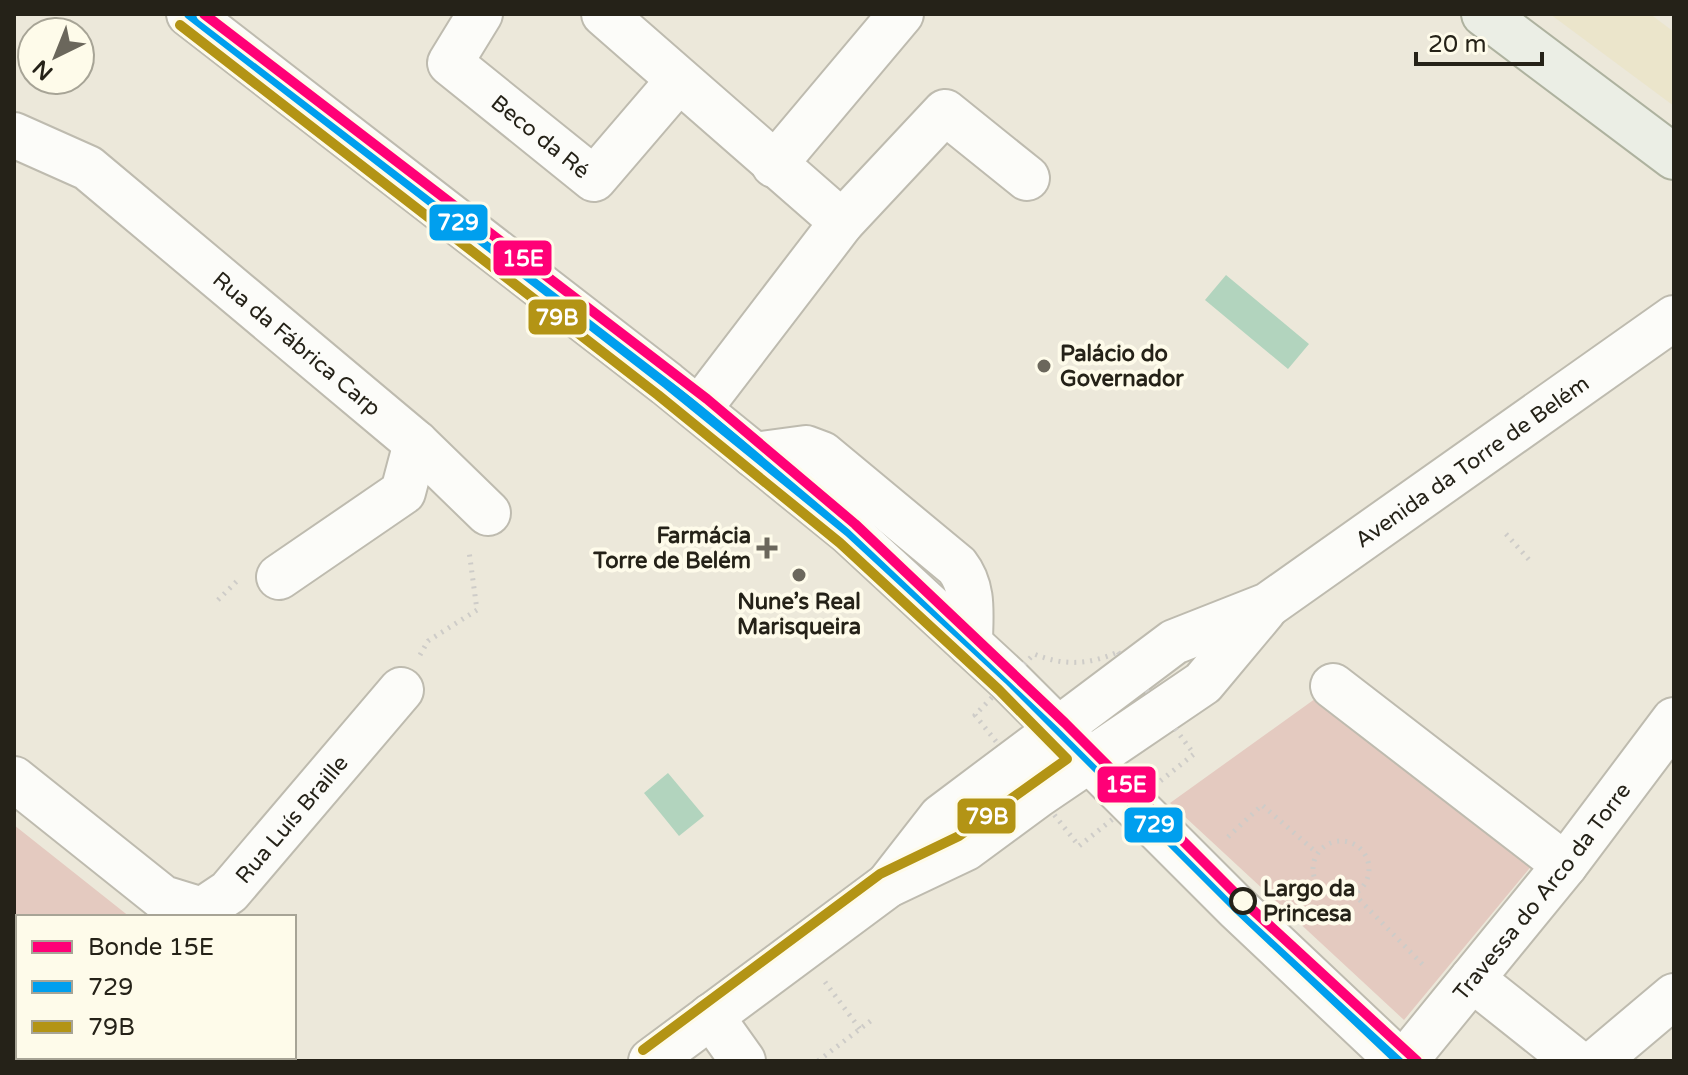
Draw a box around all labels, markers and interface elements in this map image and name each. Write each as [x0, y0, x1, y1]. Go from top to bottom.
north arrow [16, 16, 96, 96]
scale bar [1416, 16, 1542, 66]
text: 20 m [1428, 30, 1486, 59]
text: N [28, 54, 58, 85]
street label: Beco da Ré [486, 90, 594, 184]
line badge: 729 [428, 203, 489, 242]
text: 729 [437, 210, 479, 236]
line badge: 15E [492, 239, 553, 277]
text: 15E [502, 246, 544, 272]
street label: Rua da Fábrica Carp [207, 266, 386, 422]
line badge: 79B [527, 298, 588, 336]
text: 79B [536, 305, 578, 331]
place label: Palácio do Governador [1060, 341, 1184, 392]
marker: Palácio do Governador [1035, 357, 1053, 375]
street label: Avenida da Torre de Belém [1350, 370, 1594, 553]
place label: Farmácia Torre de Belém [592, 523, 751, 574]
marker: Farmácia Torre de Belém [758, 539, 776, 557]
marker: Nune’s Real Marisqueira [790, 566, 808, 584]
place label: Nune’s Real Marisqueira [737, 589, 861, 640]
street label: Rua Luís Braille [230, 750, 354, 889]
line badge: 15E [1096, 765, 1157, 804]
text: 15E [1105, 772, 1147, 798]
street label: Travessa do Arco da Torre [1448, 778, 1636, 1006]
line badge: 79B [956, 797, 1017, 835]
text: 79B [966, 804, 1008, 830]
line badge: 729 [1123, 806, 1184, 844]
text: 729 [1133, 812, 1175, 838]
place label: Largo da Princesa [1263, 876, 1355, 927]
marker: Largo da Princesa [1230, 888, 1256, 914]
legend [16, 915, 296, 1059]
text: Bonde 15E [88, 933, 214, 962]
text: 729 [88, 973, 133, 1002]
text: 79B [88, 1013, 135, 1042]

